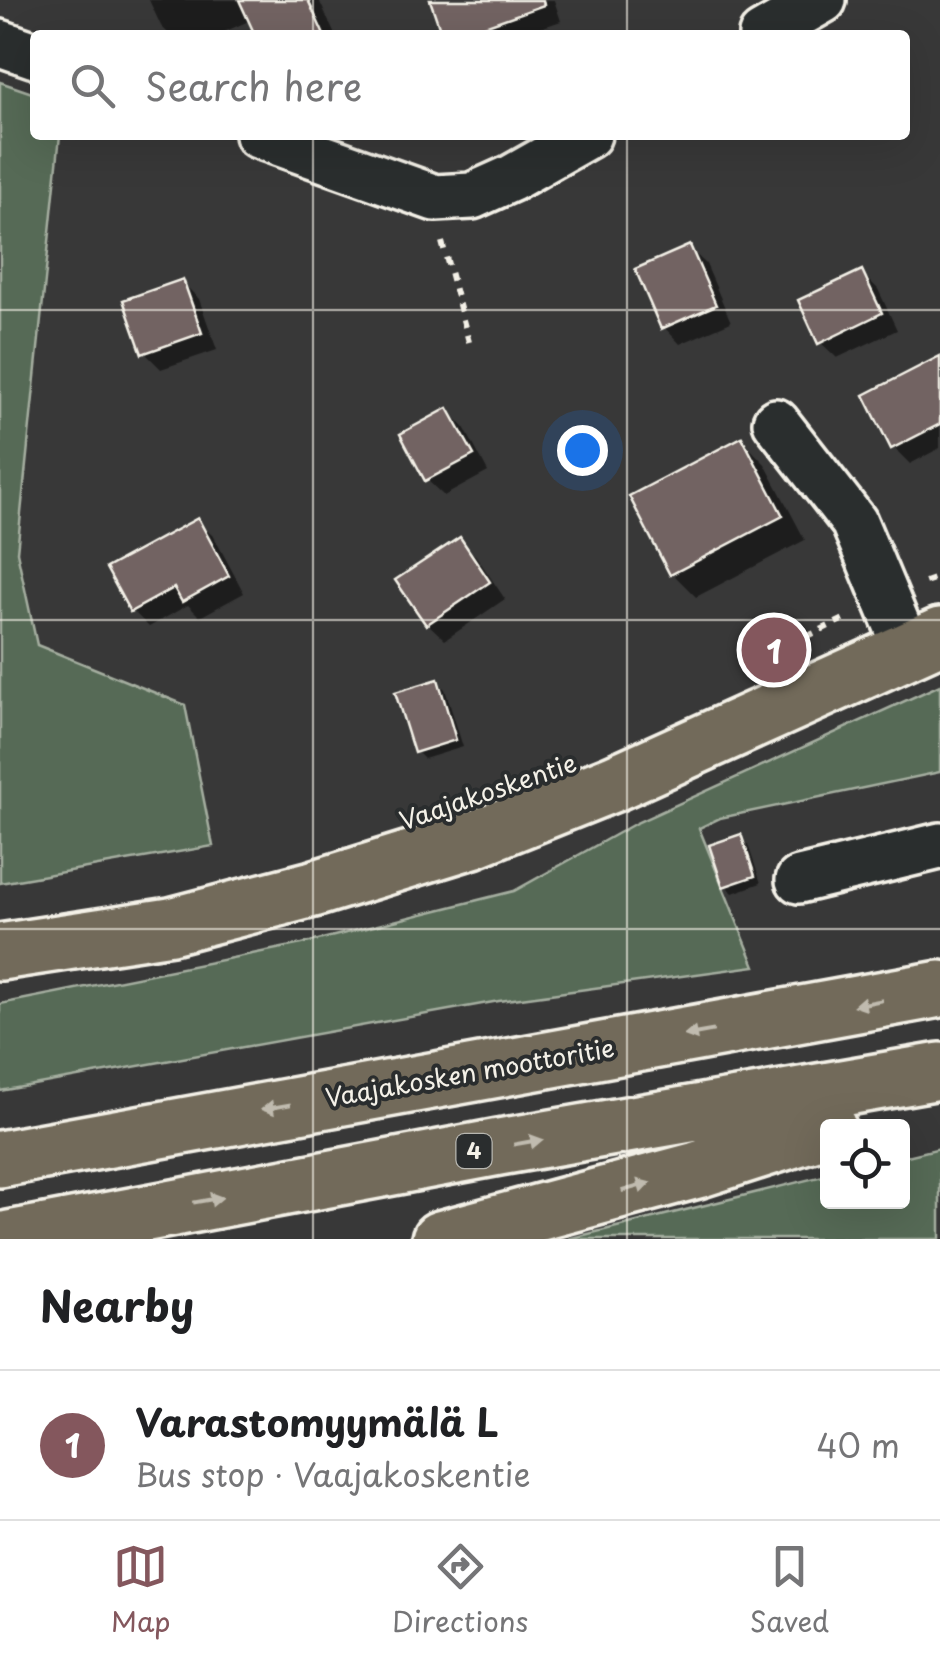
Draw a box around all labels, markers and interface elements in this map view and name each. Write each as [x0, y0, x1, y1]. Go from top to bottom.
search box [30, 30, 910, 140]
text: Search here [145, 57, 362, 114]
icon: search [65, 58, 120, 113]
your location [557, 425, 608, 476]
pin: 1 [742, 612, 806, 688]
street label: Vaajakoskentie [394, 743, 581, 839]
one-way arrow [852, 995, 883, 1011]
one-way arrow [683, 1026, 715, 1041]
street label: Vaajakosken moottoritie [322, 1028, 617, 1116]
one-way arrow [260, 1100, 291, 1115]
map controls [820, 1119, 910, 1209]
button: locate [820, 1119, 910, 1209]
road number: 4 [456, 1134, 492, 1168]
one-way arrow [513, 1134, 544, 1149]
one-way arrow [621, 1179, 652, 1195]
one-way arrow [193, 1192, 224, 1207]
text: Nearby [40, 1273, 194, 1336]
text: Varastomyymälä L [135, 1393, 499, 1450]
text: 1 [65, 1421, 80, 1469]
text: 40 m [816, 1421, 900, 1469]
text: Bus stop · Vaajakoskentie [135, 1450, 530, 1498]
tab: Map [111, 1539, 171, 1642]
tab: Directions [392, 1539, 528, 1642]
tab: Saved [750, 1539, 829, 1642]

